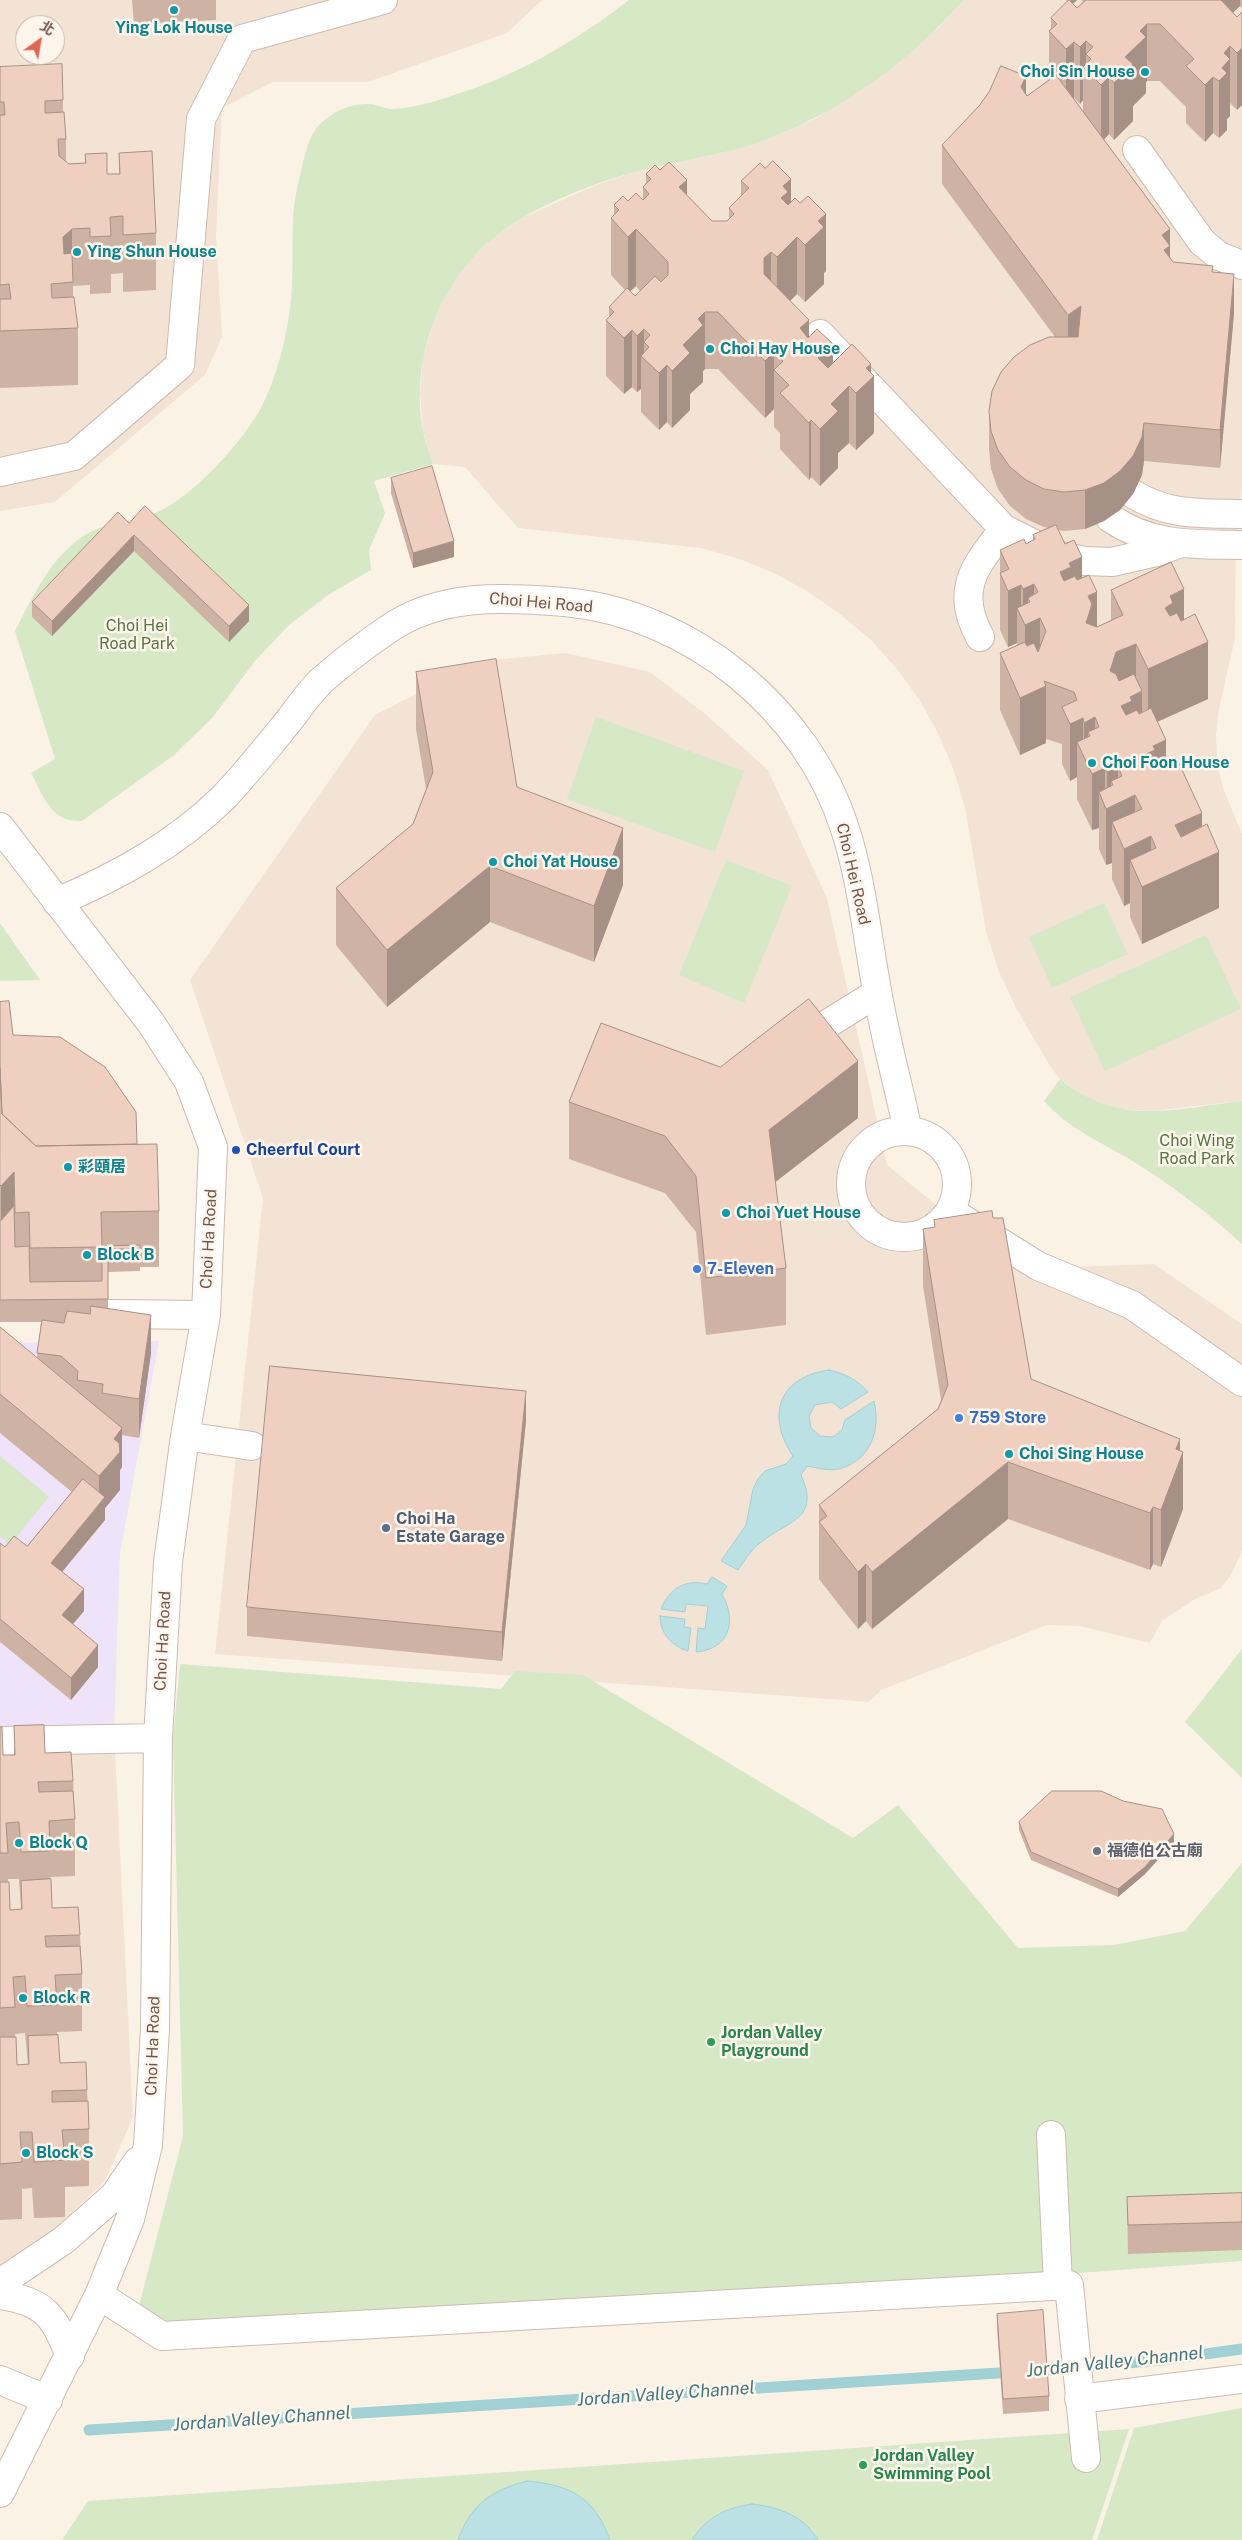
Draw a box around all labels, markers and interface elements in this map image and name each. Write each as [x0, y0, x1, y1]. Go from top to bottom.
marker: Ying Lok House [168, 4, 180, 16]
north arrow [15, 15, 65, 65]
text: 北 [37, 18, 58, 39]
place label: Ying Lok House [115, 18, 233, 38]
place label: Choi Sin House [1020, 62, 1135, 82]
marker: Choi Sin House [1139, 66, 1151, 78]
place label: Ying Shun House [87, 242, 217, 262]
marker: Ying Shun House [71, 246, 83, 258]
place label: Choi Hay House [720, 339, 840, 359]
marker: Choi Hay House [704, 343, 716, 355]
street label: Choi Hei Road [488, 589, 594, 617]
park label: Choi Hei Road Park [99, 616, 175, 654]
place label: Choi Foon House [1102, 753, 1229, 773]
marker: Choi Foon House [1086, 757, 1098, 769]
street label: Choi Hei Road [832, 821, 874, 927]
place label: Choi Yat House [503, 852, 618, 872]
marker: Choi Yat House [487, 856, 499, 868]
park label: Choi Wing Road Park [1159, 1131, 1235, 1169]
place label: Cheerful Court [246, 1140, 360, 1160]
marker: Cheerful Court [230, 1144, 242, 1156]
place label: 彩頤居 [78, 1157, 126, 1177]
marker: 彩頤居 [62, 1161, 74, 1173]
street label: Choi Ha Road [197, 1189, 221, 1289]
place label: Choi Yuet House [736, 1203, 861, 1223]
marker: Choi Yuet House [720, 1207, 732, 1219]
place label: Block B [97, 1245, 154, 1265]
marker: Block B [81, 1249, 93, 1261]
place label: 7-Eleven [707, 1259, 774, 1279]
marker: 7-Eleven [691, 1263, 703, 1275]
place label: 759 Store [969, 1408, 1046, 1428]
marker: 759 Store [953, 1412, 965, 1424]
place label: Choi Sing House [1019, 1444, 1144, 1464]
marker: Choi Sing House [1003, 1448, 1015, 1460]
place label: Choi Ha Estate Garage [396, 1509, 505, 1547]
marker: Choi Ha Estate Garage [380, 1522, 392, 1534]
street label: Choi Ha Road [151, 1591, 175, 1691]
place label: Block Q [29, 1833, 88, 1853]
marker: Block Q [13, 1837, 25, 1849]
place label: 福德伯公古廟 [1107, 1841, 1203, 1861]
marker: 福德伯公古廟 [1091, 1845, 1103, 1857]
place label: Block R [33, 1988, 91, 2008]
marker: Block R [17, 1992, 29, 2004]
street label: Choi Ha Road [142, 1996, 164, 2096]
place label: Jordan Valley Playground [721, 2023, 822, 2061]
marker: Jordan Valley Playground [705, 2036, 717, 2048]
place label: Block S [36, 2143, 94, 2163]
marker: Block S [20, 2147, 32, 2159]
water label: Jordan Valley Channel [1025, 2342, 1205, 2382]
water label: Jordan Valley Channel [576, 2377, 756, 2411]
water label: Jordan Valley Channel [172, 2402, 352, 2436]
place label: Jordan Valley Swimming Pool [873, 2446, 991, 2484]
marker: Jordan Valley Swimming Pool [857, 2459, 869, 2471]

